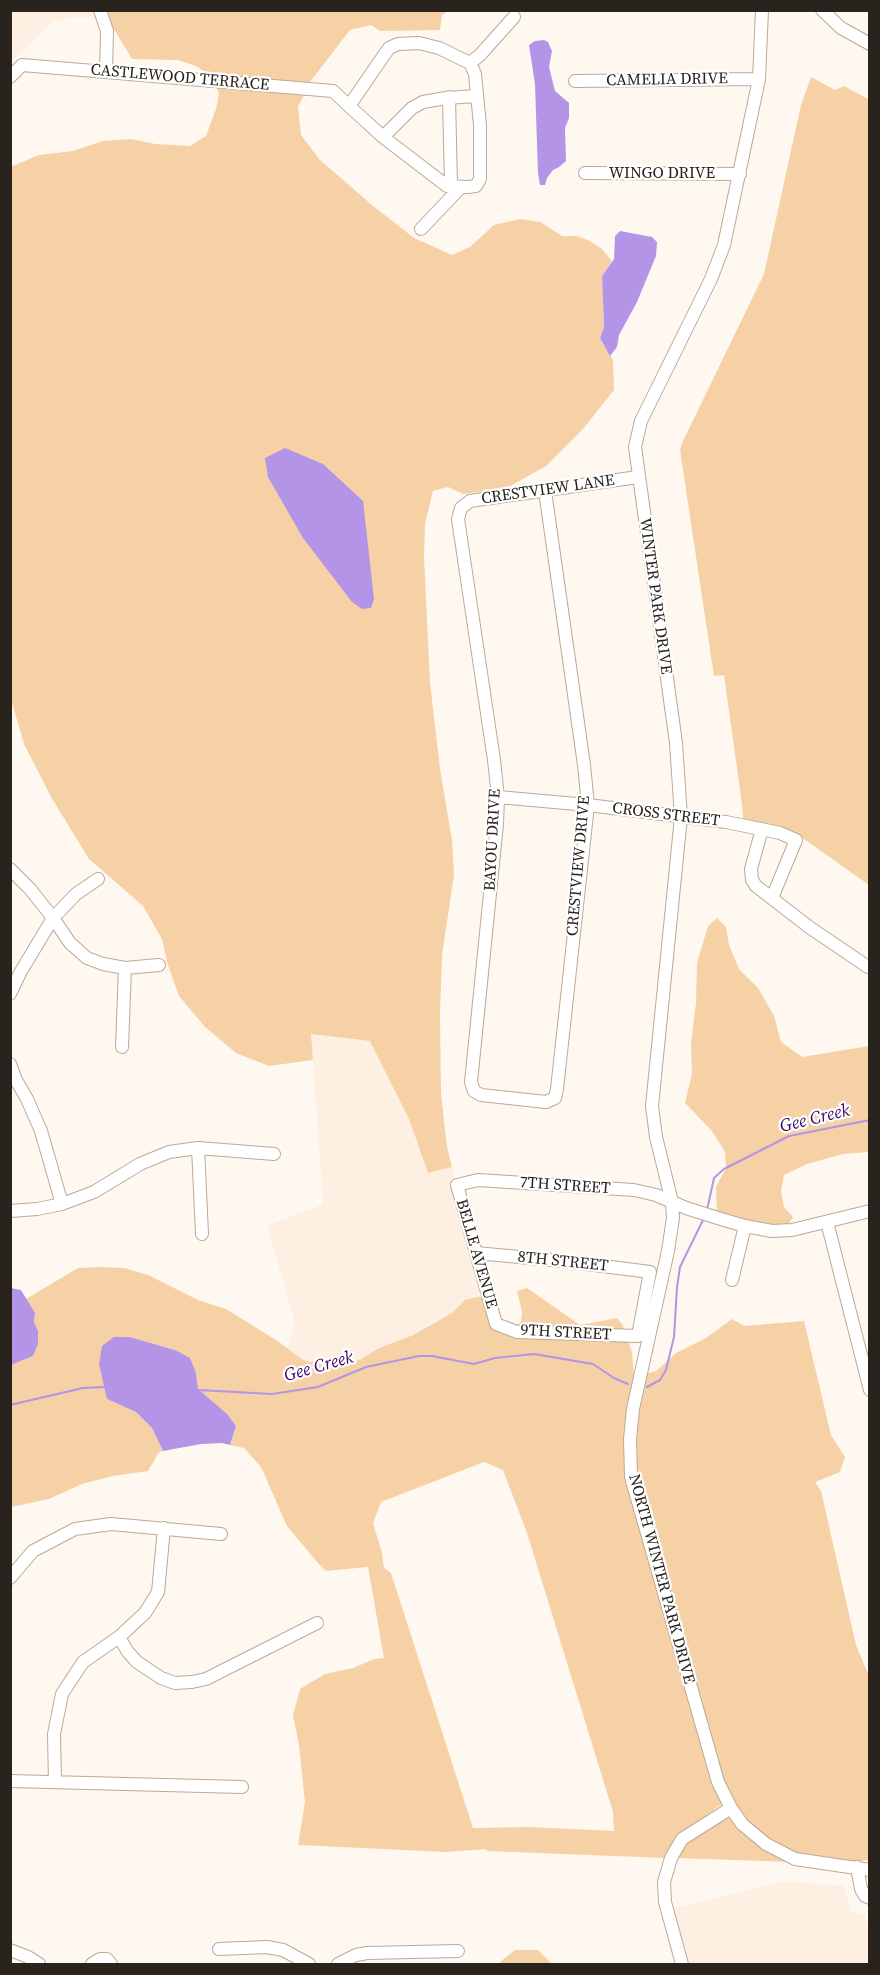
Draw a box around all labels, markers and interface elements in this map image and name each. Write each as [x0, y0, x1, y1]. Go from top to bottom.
street label: CASTLEWOOD TERRACE [90, 61, 270, 95]
street label: CAMELIA DRIVE [606, 69, 728, 91]
street label: WINGO DRIVE [609, 164, 715, 184]
street label: CRESTVIEW LANE [480, 471, 616, 509]
street label: WINTER PARK DRIVE [635, 516, 675, 676]
street label: BAYOU DRIVE [481, 789, 505, 891]
street label: CRESTVIEW DRIVE [563, 795, 595, 937]
street label: CROSS STREET [611, 799, 721, 831]
water label: Gee Creek [778, 1100, 852, 1138]
street label: 7TH STREET [519, 1173, 611, 1199]
street label: BELLE AVENUE [451, 1197, 501, 1311]
street label: 8TH STREET [517, 1248, 609, 1276]
street label: 9TH STREET [520, 1321, 612, 1345]
water label: Gee Creek [282, 1347, 356, 1387]
street label: NORTH WINTER PARK DRIVE [624, 1472, 698, 1686]

